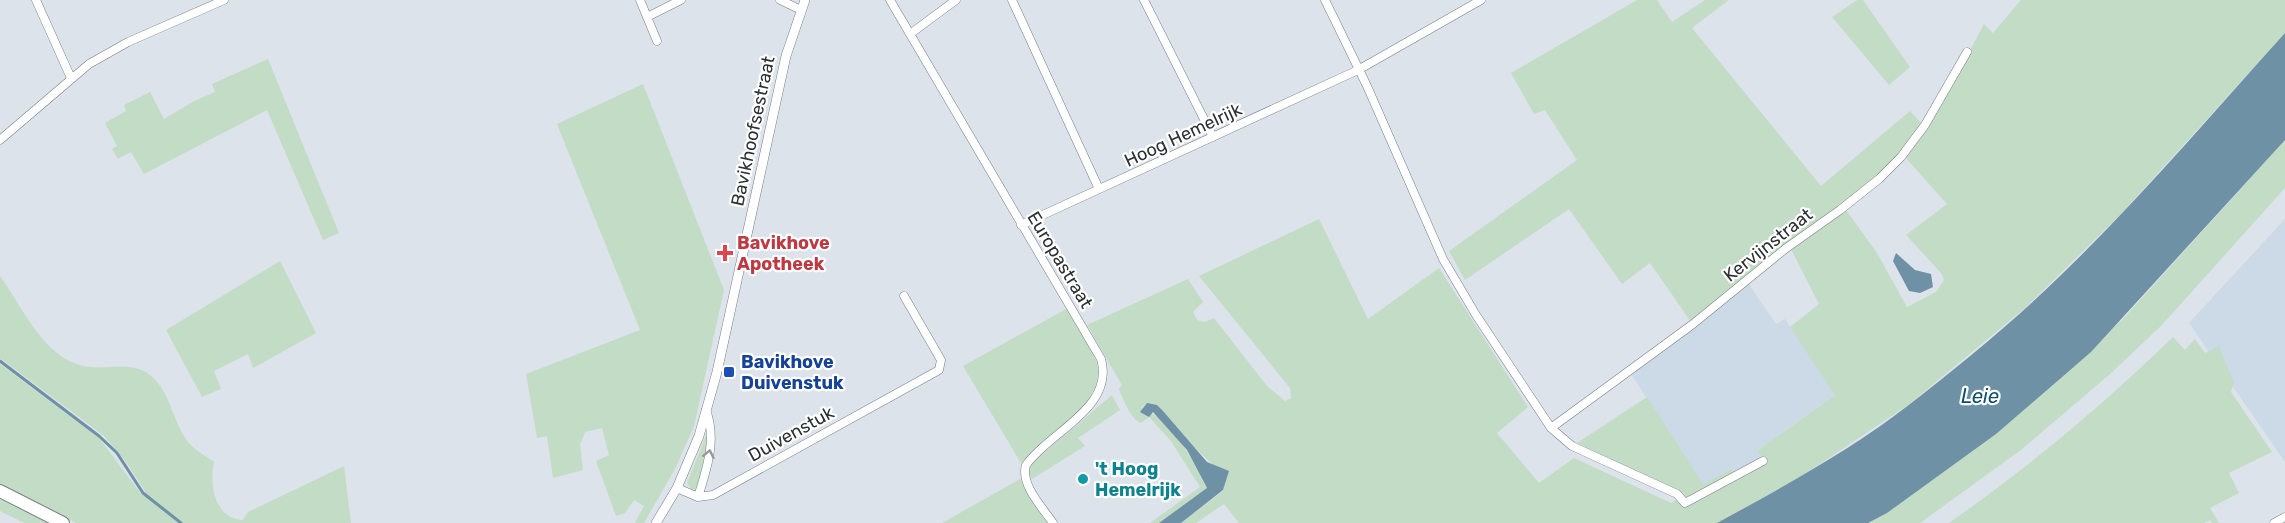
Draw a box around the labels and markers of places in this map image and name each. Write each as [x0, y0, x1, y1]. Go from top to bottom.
place label: Bavikhove Apotheek [737, 232, 830, 275]
marker: Bavikhove Apotheek [718, 246, 732, 260]
place label: Bavikhove Duivenstuk [741, 351, 844, 394]
marker: Bavikhove Duivenstuk [722, 365, 736, 379]
place label: 't Hoog Hemelrijk [1095, 458, 1181, 501]
marker: 't Hoog Hemelrijk [1076, 472, 1090, 486]

